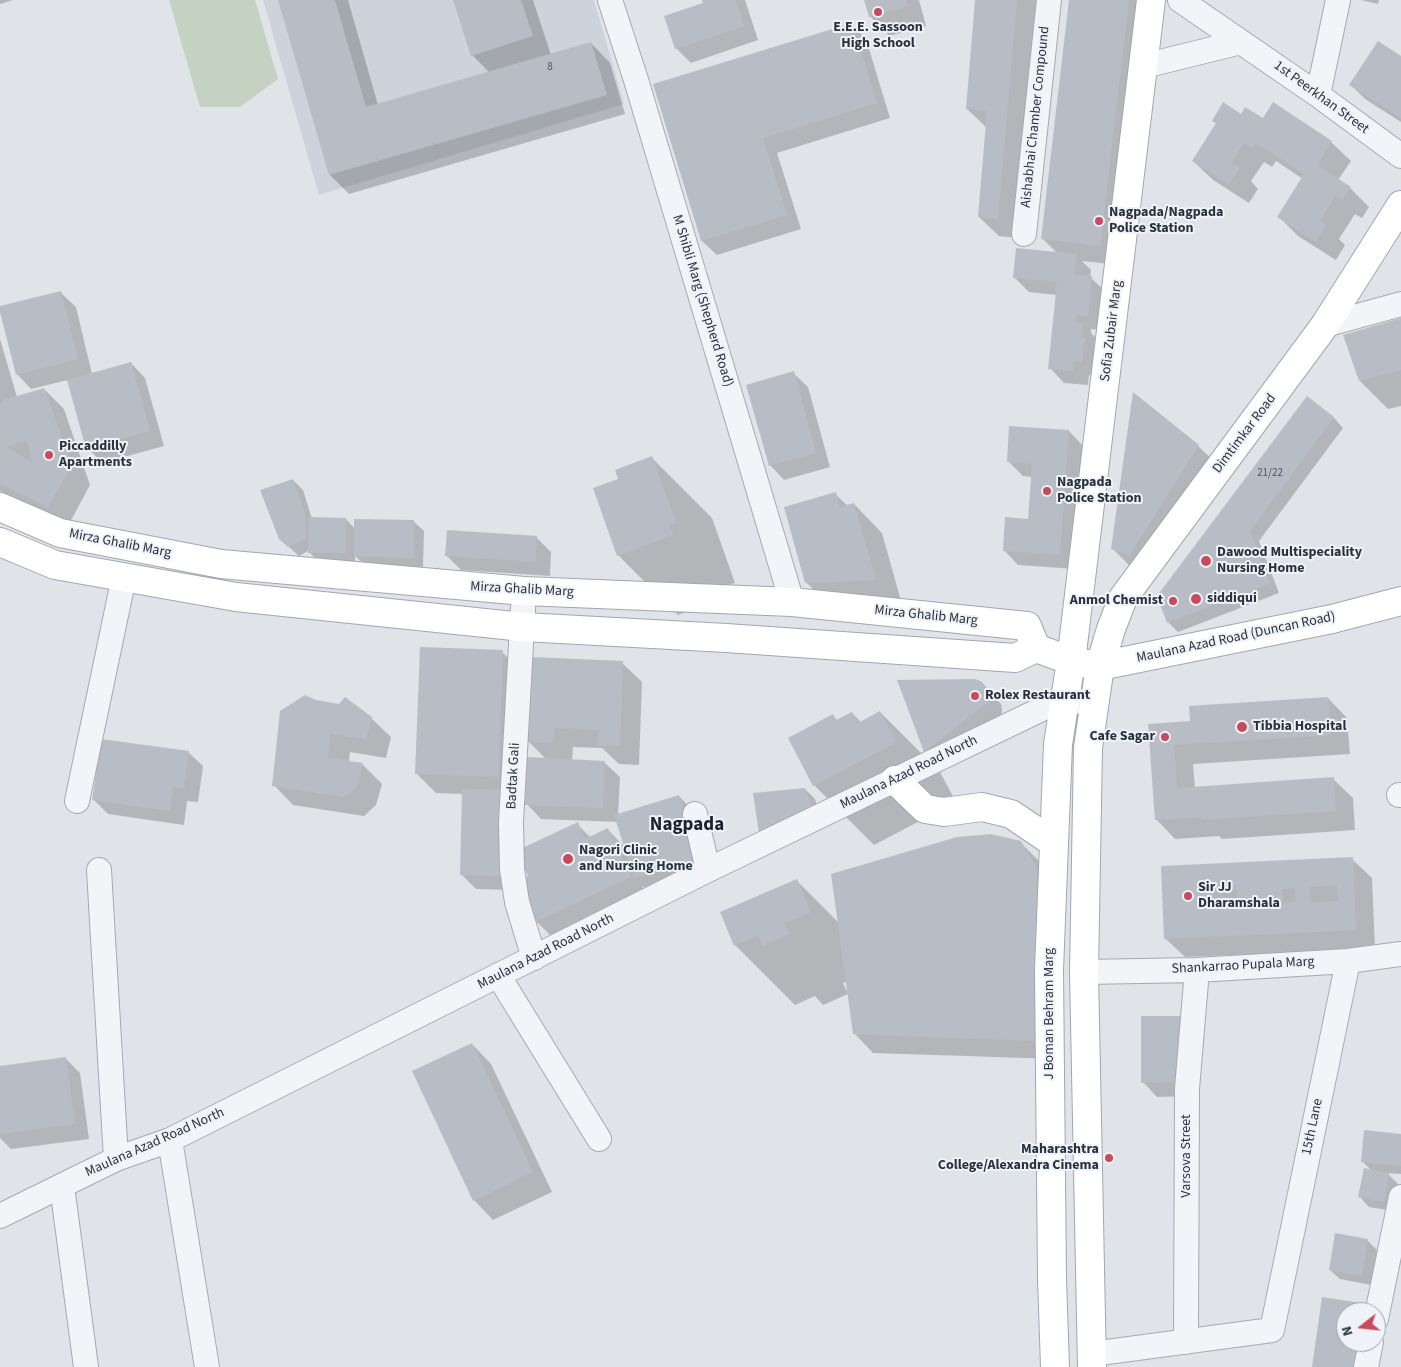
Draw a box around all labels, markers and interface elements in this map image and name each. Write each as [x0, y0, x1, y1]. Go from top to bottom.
marker: E.E.E. Sassoon High School [872, 6, 884, 18]
place label: E.E.E. Sassoon High School [833, 20, 923, 52]
street label: Aishabhai Chamber Compound [1018, 25, 1054, 209]
street label: 1st Peerkhan Street [1270, 58, 1372, 138]
house number: 8 [547, 61, 553, 75]
place label: Nagpada/Nagpada Police Station [1109, 205, 1223, 238]
street label: M Shibli Marg (Shepherd Road) [668, 213, 736, 389]
marker: Nagpada/Nagpada Police Station [1093, 215, 1105, 227]
street label: Sofia Zubair Marg [1097, 279, 1127, 383]
street label: Dimtimkar Road [1210, 391, 1280, 477]
place label: Piccaddilly Apartments [59, 439, 132, 472]
marker: Piccaddilly Apartments [43, 449, 55, 461]
house number: 21/22 [1257, 467, 1283, 481]
place label: Nagpada Police Station [1057, 475, 1141, 508]
marker: Nagpada Police Station [1041, 485, 1053, 497]
street label: Mirza Ghalib Marg [67, 526, 173, 562]
place label: Dawood Multispeciality Nursing Home [1217, 545, 1362, 578]
marker: Dawood Multispeciality Nursing Home [1199, 554, 1213, 568]
street label: Mirza Ghalib Marg [470, 579, 574, 601]
place label: siddiqui [1207, 591, 1257, 607]
marker: siddiqui [1189, 592, 1203, 606]
place label: Anmol Chemist [1070, 593, 1163, 609]
marker: Anmol Chemist [1167, 595, 1179, 607]
street label: Mirza Ghalib Marg [874, 602, 978, 630]
street label: Maulana Azad Road (Duncan Road) [1135, 609, 1337, 667]
place label: Rolex Restaurant [985, 688, 1090, 704]
marker: Rolex Restaurant [969, 690, 981, 702]
place label: Tibbia Hospital [1253, 719, 1346, 735]
marker: Tibbia Hospital [1235, 720, 1249, 734]
place label: Cafe Sagar [1089, 729, 1155, 745]
marker: Cafe Sagar [1159, 731, 1171, 743]
street label: Maulana Azad Road North [838, 732, 980, 814]
street label: Badtak Gali [504, 742, 524, 810]
district label: Nagpada [650, 815, 724, 837]
place label: Nagori Clinic and Nursing Home [579, 843, 693, 876]
marker: Nagori Clinic and Nursing Home [561, 852, 575, 866]
place label: Sir JJ Dharamshala [1198, 880, 1280, 912]
marker: Sir JJ Dharamshala [1182, 890, 1194, 902]
street label: Maulana Azad Road North [475, 910, 617, 994]
street label: J Boman Behram Marg [1042, 948, 1058, 1080]
street label: Shankarrao Pupala Marg [1171, 954, 1315, 978]
street label: 15th Lane [1299, 1097, 1327, 1157]
street label: Maulana Azad Road North [83, 1105, 227, 1181]
street label: Varsova Street [1179, 1114, 1195, 1198]
place label: Maharashtra College/Alexandra Cinema [938, 1142, 1099, 1174]
marker: Maharashtra College/Alexandra Cinema [1103, 1152, 1115, 1164]
north arrow [1336, 1302, 1386, 1352]
text: N [1337, 1324, 1358, 1338]

